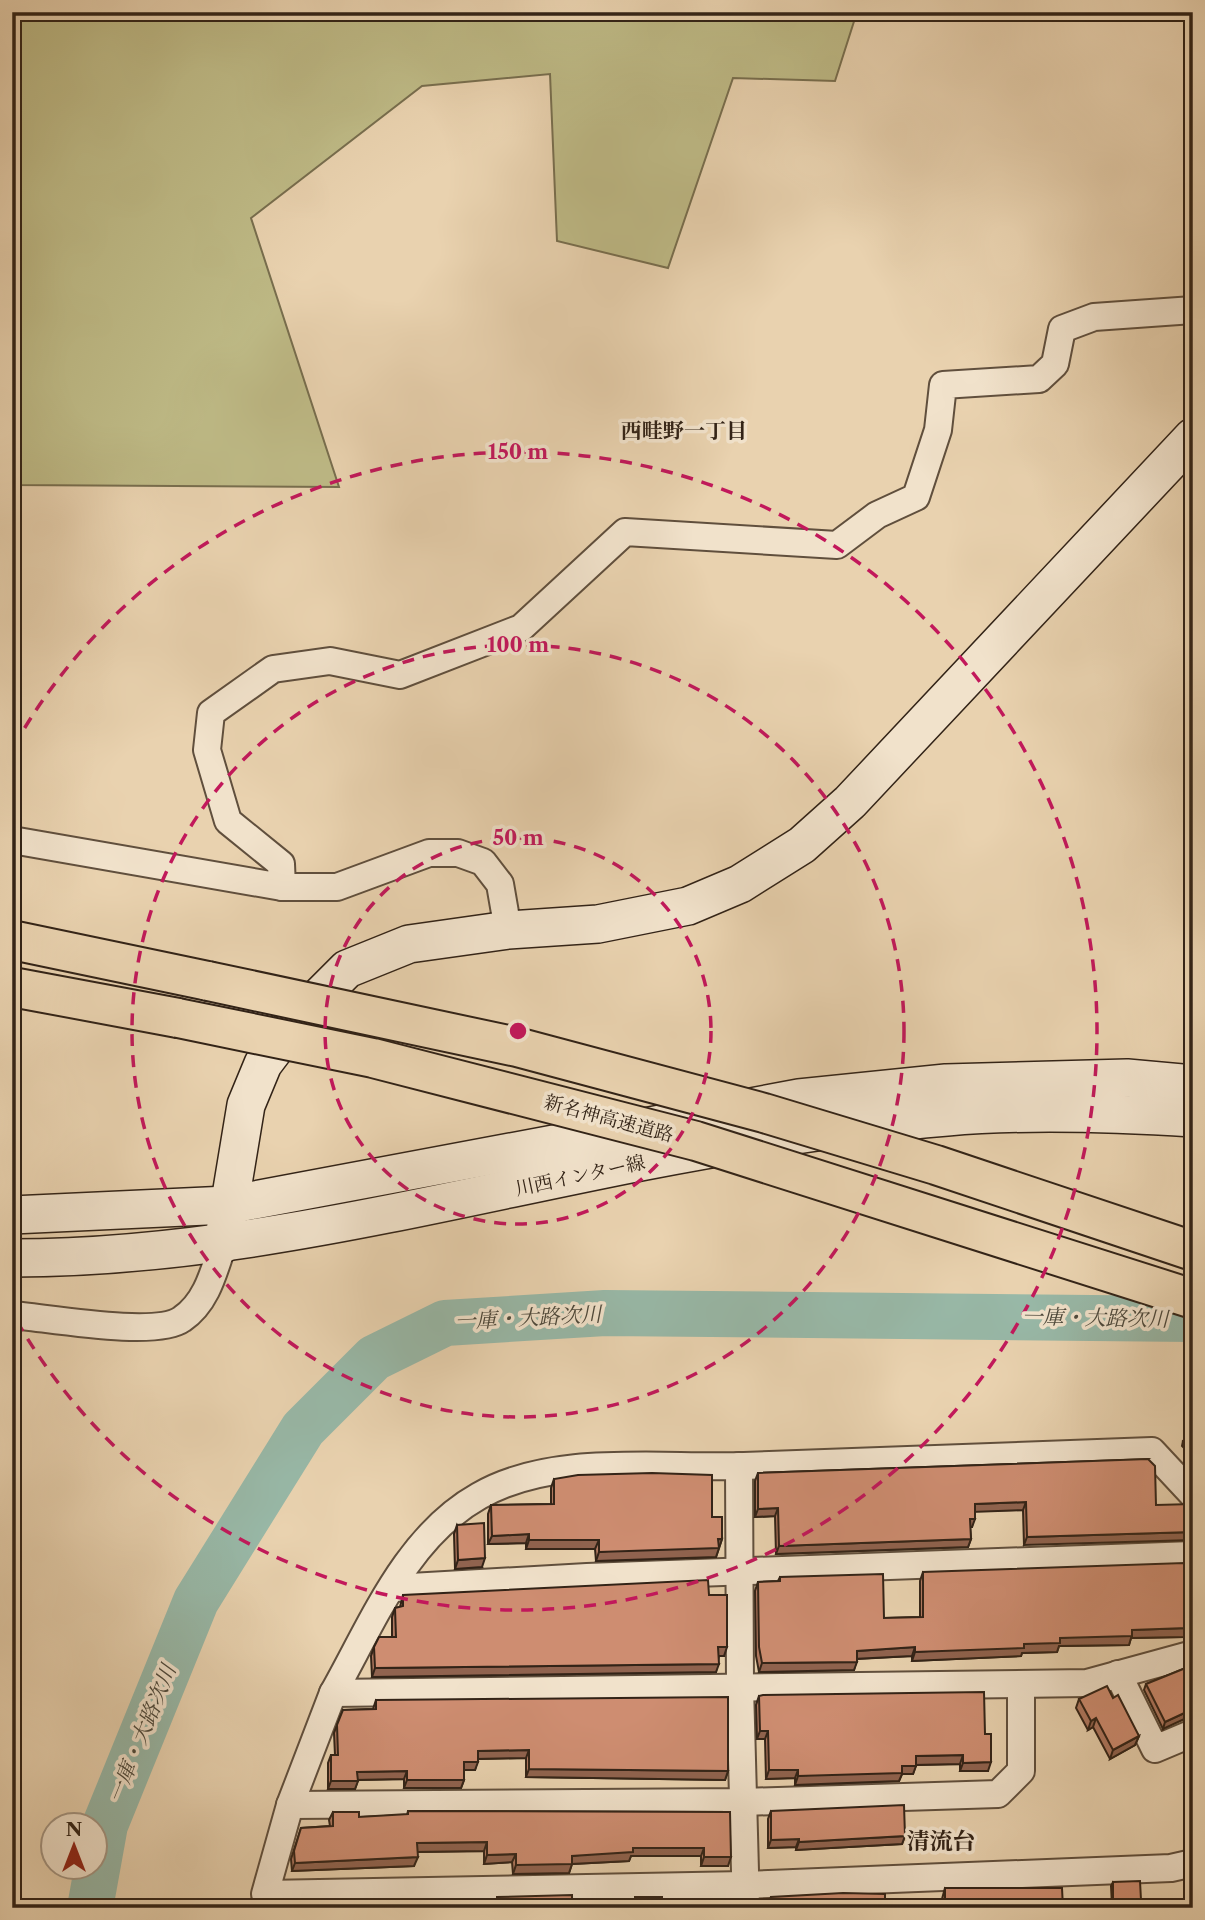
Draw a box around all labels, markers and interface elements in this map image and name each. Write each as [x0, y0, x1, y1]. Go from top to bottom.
district label: 西畦野一丁目 [621, 418, 747, 443]
text: 150 m [488, 439, 548, 464]
text: 100 m [487, 632, 549, 657]
text: 50 m [492, 825, 544, 850]
centre of rings [506, 1019, 530, 1043]
street label: 新名神高速道路 [542, 1090, 676, 1147]
street label: 川西インター線 [513, 1150, 647, 1200]
water label: 一庫・大路次川 [454, 1301, 604, 1334]
water label: 一庫・大路次川 [1021, 1304, 1171, 1331]
water label: 一庫・大路次川 [102, 1659, 181, 1807]
north arrow [38, 1812, 108, 1882]
text: N [66, 1818, 82, 1841]
district label: 清流台 [907, 1827, 976, 1855]

